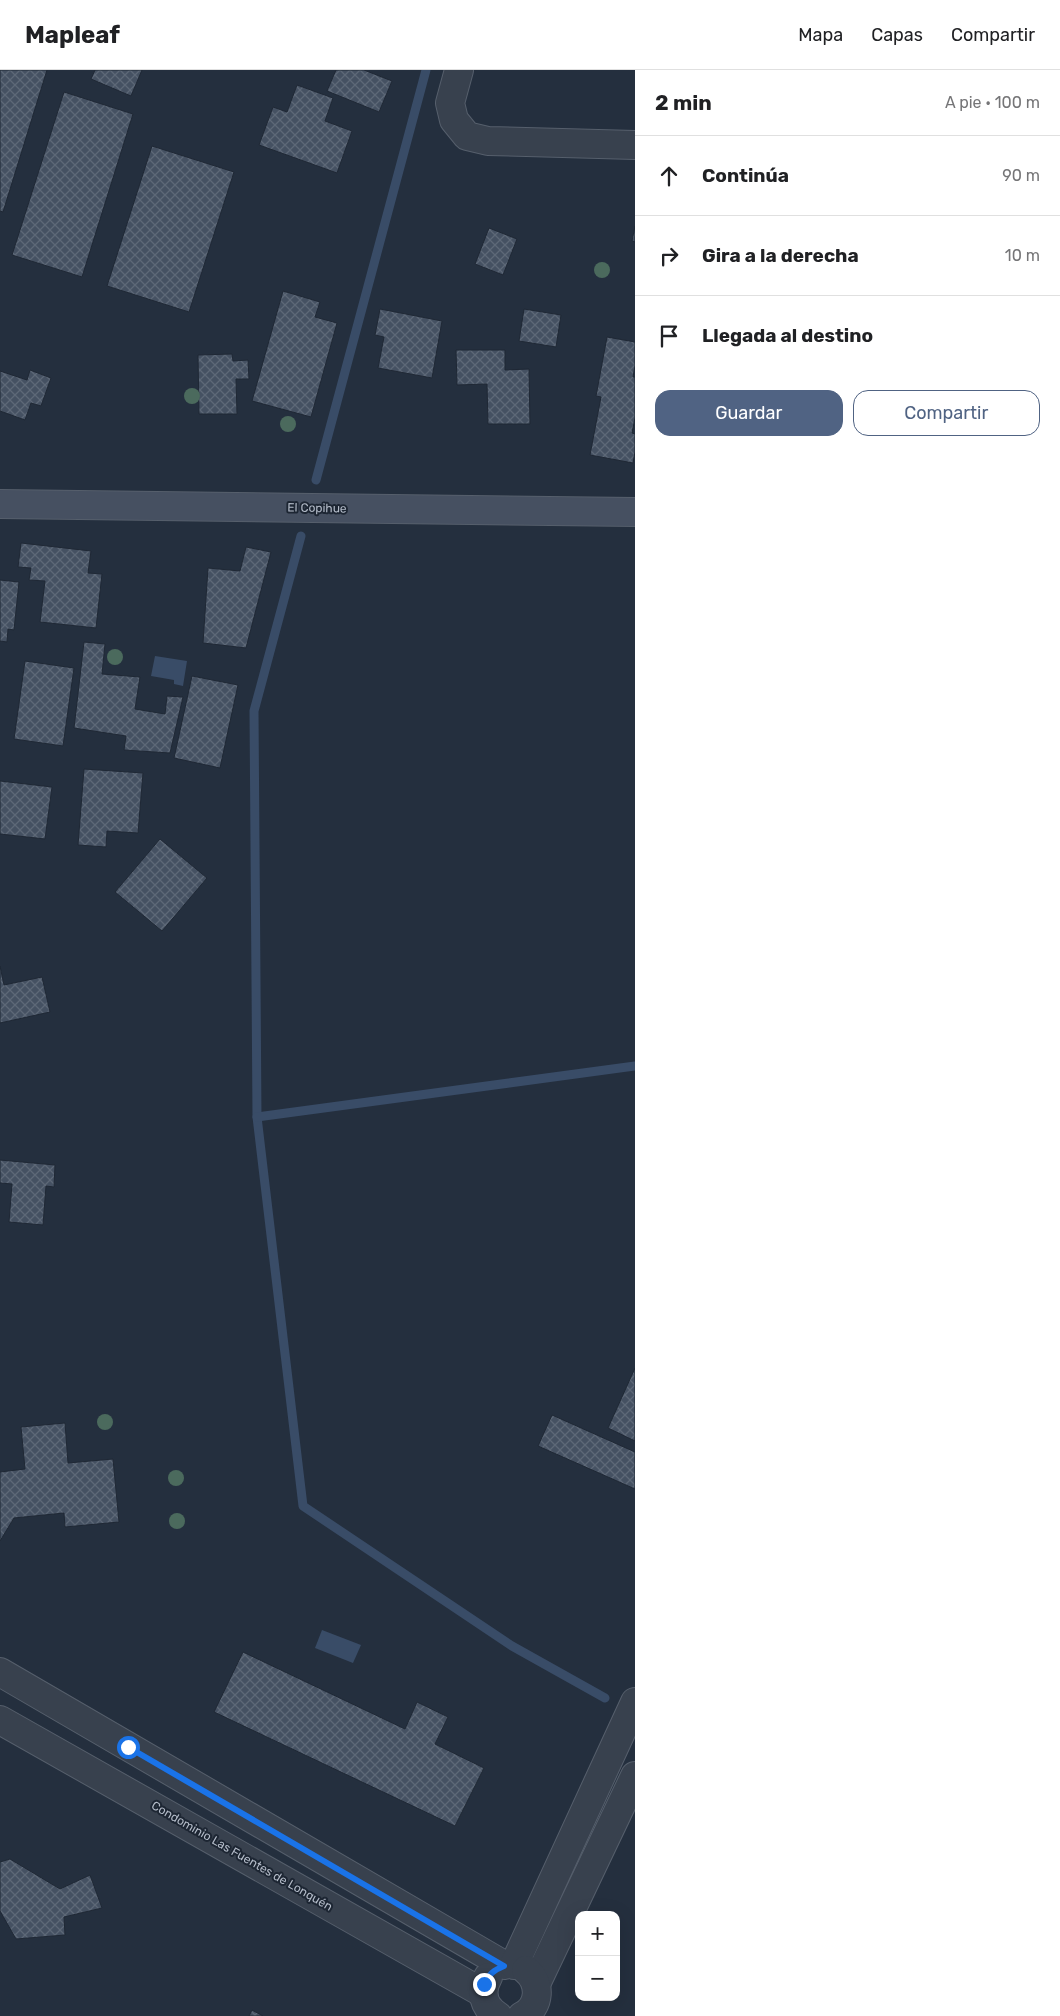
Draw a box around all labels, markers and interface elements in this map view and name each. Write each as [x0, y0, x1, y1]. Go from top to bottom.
text: Mapleaf [25, 21, 120, 49]
text: Mapa [798, 24, 843, 46]
text: Capas [871, 24, 923, 46]
text: Compartir [951, 24, 1035, 46]
text: 2 min [655, 90, 712, 115]
text: A pie · 100 m [945, 93, 1040, 112]
icon: ahead [655, 162, 683, 190]
text: Continúa [702, 164, 789, 187]
text: 90 m [1002, 166, 1040, 185]
icon: right [655, 242, 683, 270]
text: Gira a la derecha [702, 244, 859, 267]
text: 10 m [1005, 246, 1040, 265]
icon: arrive [655, 322, 683, 350]
text: Llegada al destino [702, 324, 873, 347]
button: Guardar [655, 390, 843, 436]
button: Compartir [853, 390, 1040, 436]
street label: El Copihue [287, 500, 347, 516]
route start [117, 1736, 140, 1759]
street label: Condominio Las Fuentes de Lonquén [149, 1798, 335, 1914]
map controls [575, 1911, 620, 2001]
button: + [575, 1911, 620, 1956]
button: − [575, 1956, 620, 2001]
route end [473, 1973, 496, 1996]

